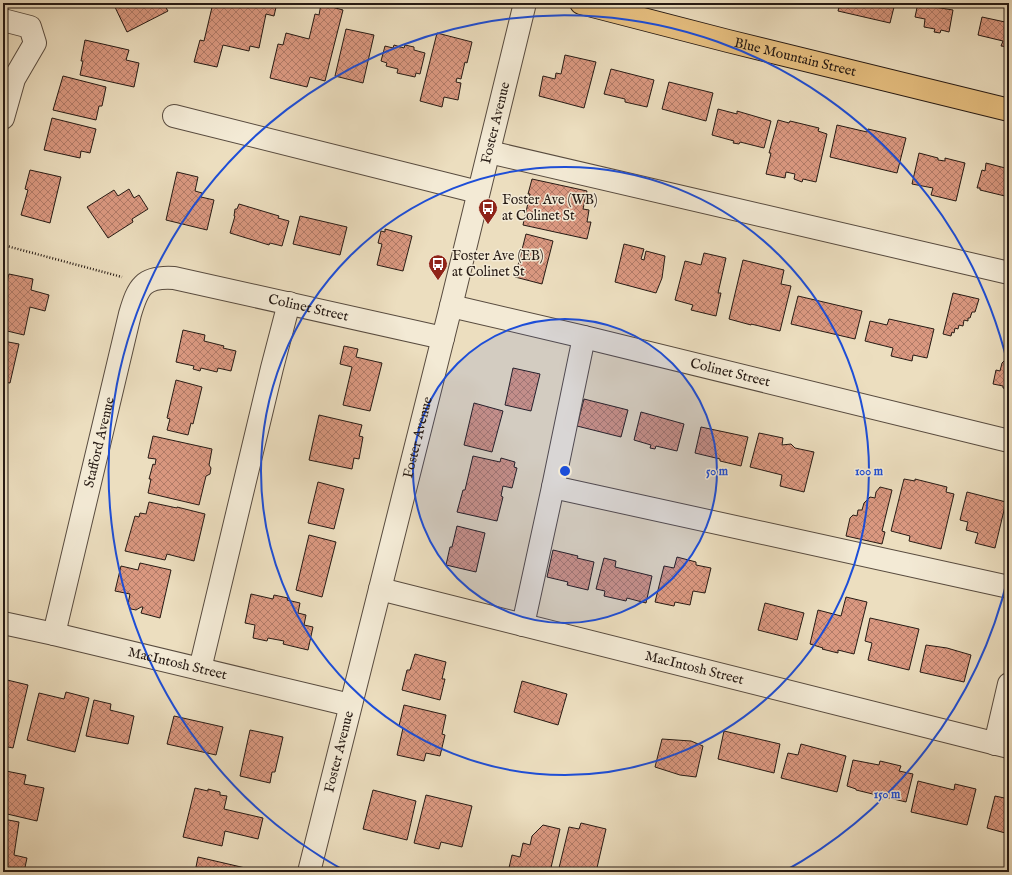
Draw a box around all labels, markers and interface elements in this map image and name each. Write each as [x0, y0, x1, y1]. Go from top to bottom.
street label: Blue Mountain Street [732, 34, 858, 81]
street label: Foster Avenue [477, 80, 514, 166]
place label: Foster Ave (WB) at Colinet St [502, 191, 598, 225]
bus stop icon: Foster Ave (WB) at Colinet St [477, 197, 499, 225]
place label: Foster Ave (EB) at Colinet St [452, 247, 544, 281]
bus stop icon: Foster Ave (EB) at Colinet St [427, 253, 449, 281]
street label: Colinet Street [266, 290, 350, 326]
street label: Colinet Street [688, 354, 772, 391]
street label: Foster Avenue [399, 394, 437, 480]
street label: Stafford Avenue [80, 395, 119, 489]
centre of rings [558, 464, 572, 478]
text: 50 m [706, 464, 729, 479]
text: 100 m [855, 464, 884, 479]
street label: MacIntosh Street [126, 643, 229, 684]
street label: MacIntosh Street [643, 647, 746, 689]
street label: Foster Avenue [320, 708, 358, 794]
text: 150 m [874, 787, 901, 802]

